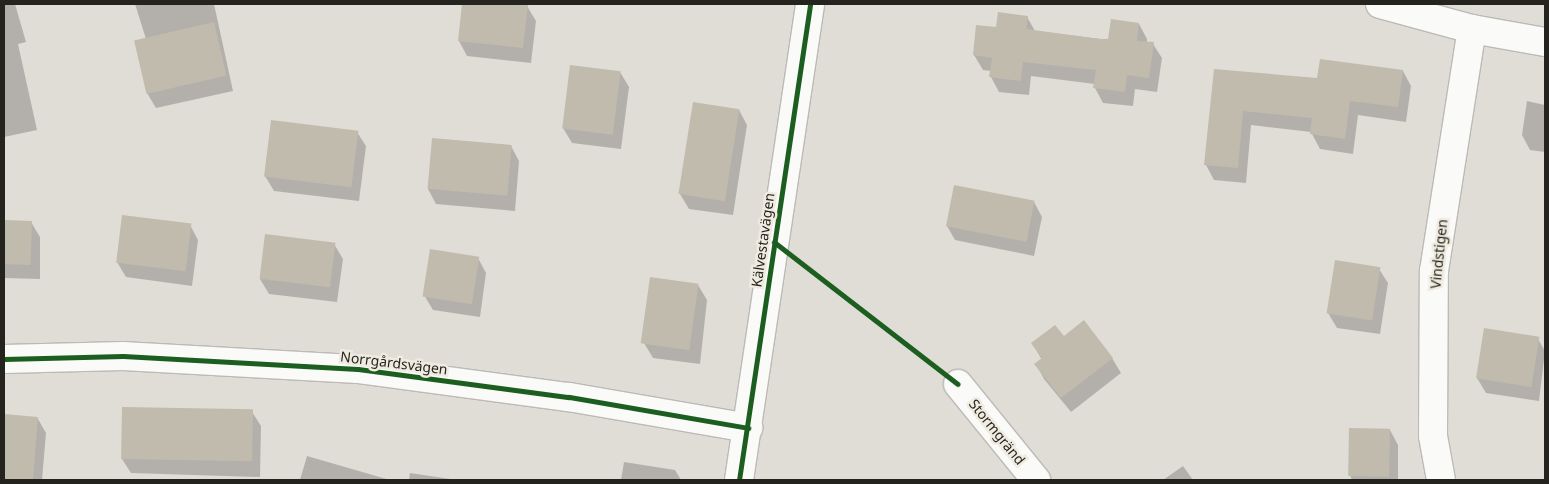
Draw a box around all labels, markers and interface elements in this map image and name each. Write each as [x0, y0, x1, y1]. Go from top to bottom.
street label: Kälvestavägen [748, 192, 778, 288]
street label: Vindstigen [1427, 218, 1451, 290]
street label: Norrgårdsvägen [339, 348, 449, 378]
street label: Stormgränd [966, 396, 1028, 468]

